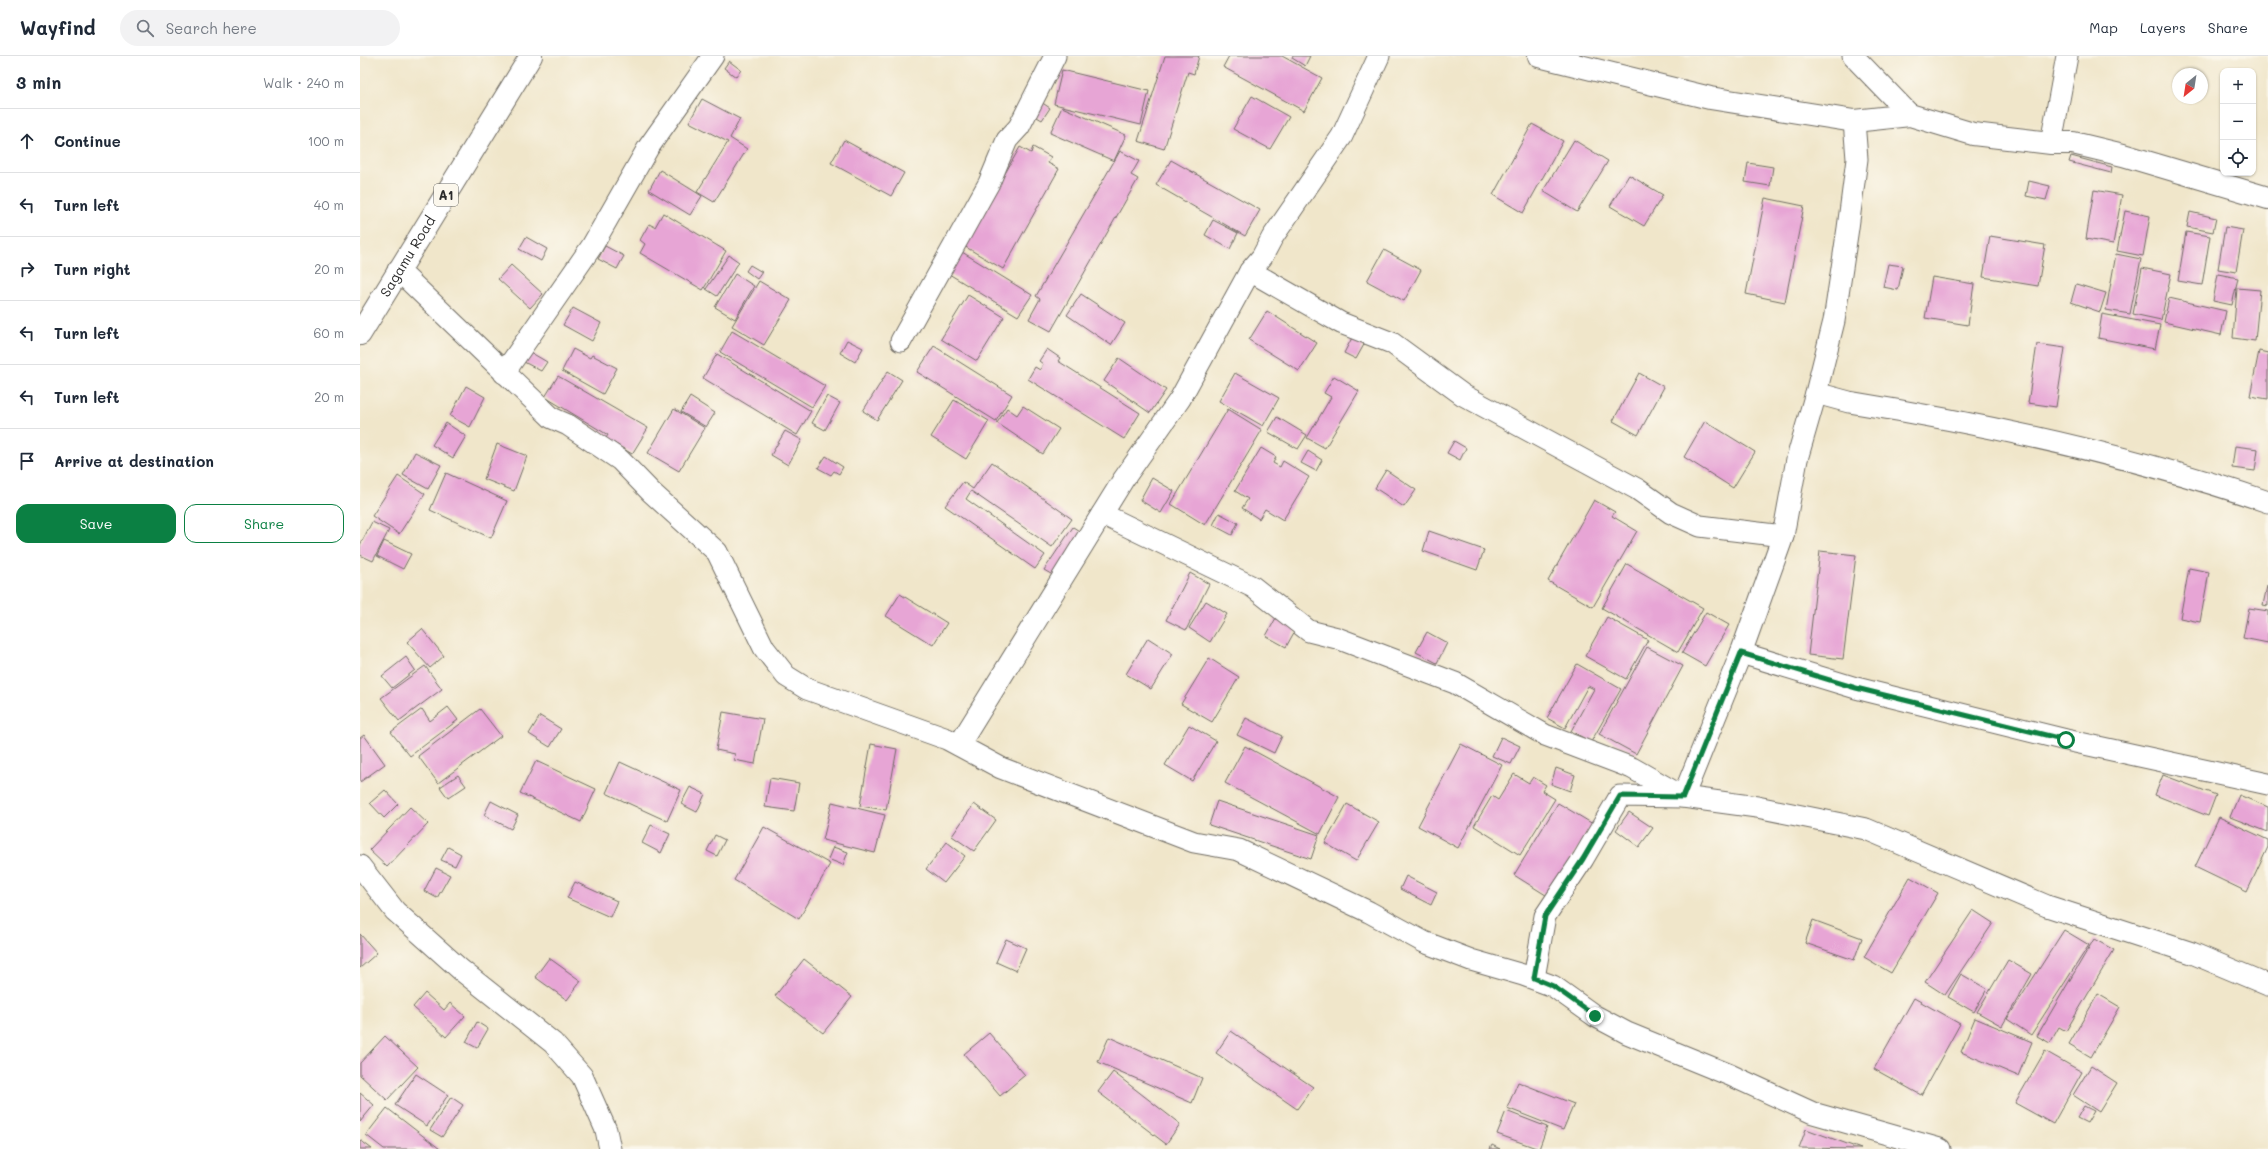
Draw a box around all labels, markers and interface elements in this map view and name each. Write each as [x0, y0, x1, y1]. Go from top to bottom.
search box [120, 10, 400, 46]
text: Wayfind [20, 15, 96, 40]
icon: search [134, 17, 156, 39]
text: Search here [166, 18, 257, 38]
text: Map [2089, 18, 2118, 37]
text: Layers [2140, 18, 2186, 37]
text: Share [2208, 18, 2248, 37]
north arrow [2172, 68, 2208, 104]
map controls [2220, 68, 2256, 176]
button: + [2220, 68, 2256, 104]
text: 3 min [16, 71, 61, 93]
text: Walk · 240 m [263, 74, 344, 91]
button: − [2220, 104, 2256, 140]
icon: ahead [16, 130, 38, 152]
text: Continue [54, 131, 121, 151]
text: 100 m [308, 132, 344, 149]
button: locate [2220, 140, 2256, 176]
road number: A1 [434, 184, 458, 206]
icon: left [16, 194, 38, 216]
text: Turn left [54, 195, 119, 215]
text: 40 m [314, 196, 344, 213]
street label: Sagamu Road [375, 212, 439, 300]
icon: right [16, 258, 38, 280]
text: Turn right [54, 259, 131, 279]
text: 20 m [314, 260, 344, 277]
icon: left [16, 322, 38, 344]
text: Turn left [54, 323, 119, 343]
text: 60 m [314, 324, 344, 341]
icon: left [16, 386, 38, 408]
text: Turn left [54, 387, 119, 407]
text: 20 m [314, 388, 344, 405]
icon: arrive [16, 450, 38, 472]
text: Arrive at destination [54, 451, 214, 471]
button: Save [16, 504, 176, 543]
button: Share [184, 504, 344, 543]
route start [2057, 731, 2075, 749]
route end [1586, 1007, 1604, 1025]

